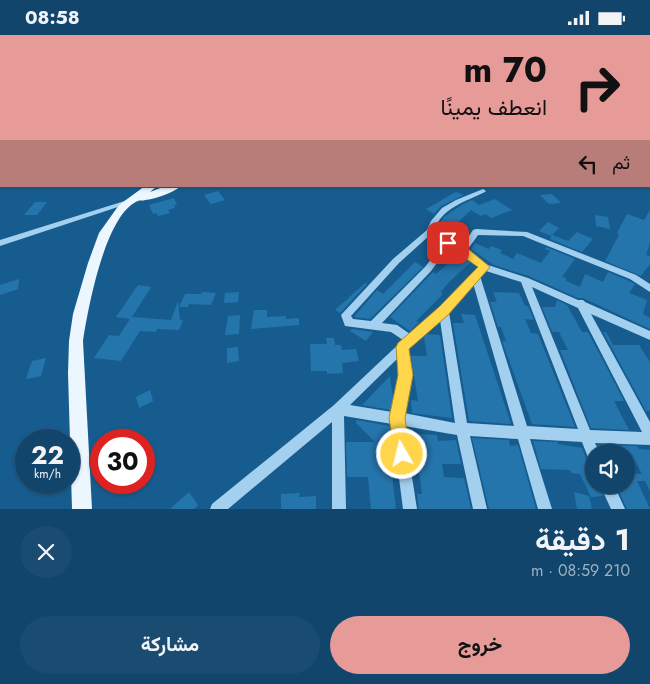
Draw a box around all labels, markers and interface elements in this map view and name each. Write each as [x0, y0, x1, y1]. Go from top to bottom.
text: 08:58 [25, 4, 80, 31]
text: 70 m [464, 45, 547, 95]
icon: right [565, 55, 630, 120]
text: انعطف يمينًا [441, 91, 547, 123]
text: ثم [612, 149, 630, 176]
icon: left [574, 150, 602, 178]
pin [427, 222, 469, 264]
icon: arrive [434, 229, 462, 257]
position arrow [375, 427, 427, 479]
speed limit sign: 30 [90, 429, 155, 494]
text: 22 [31, 437, 64, 473]
map controls [585, 444, 635, 494]
button: sound [585, 444, 635, 494]
text: km/h [34, 465, 61, 483]
text: 1 دقيقة [535, 518, 630, 561]
button: close [20, 526, 72, 578]
text: 210 m · 08:59 [531, 559, 630, 582]
button: مشاركة [20, 616, 320, 674]
button: خروج [330, 616, 630, 674]

